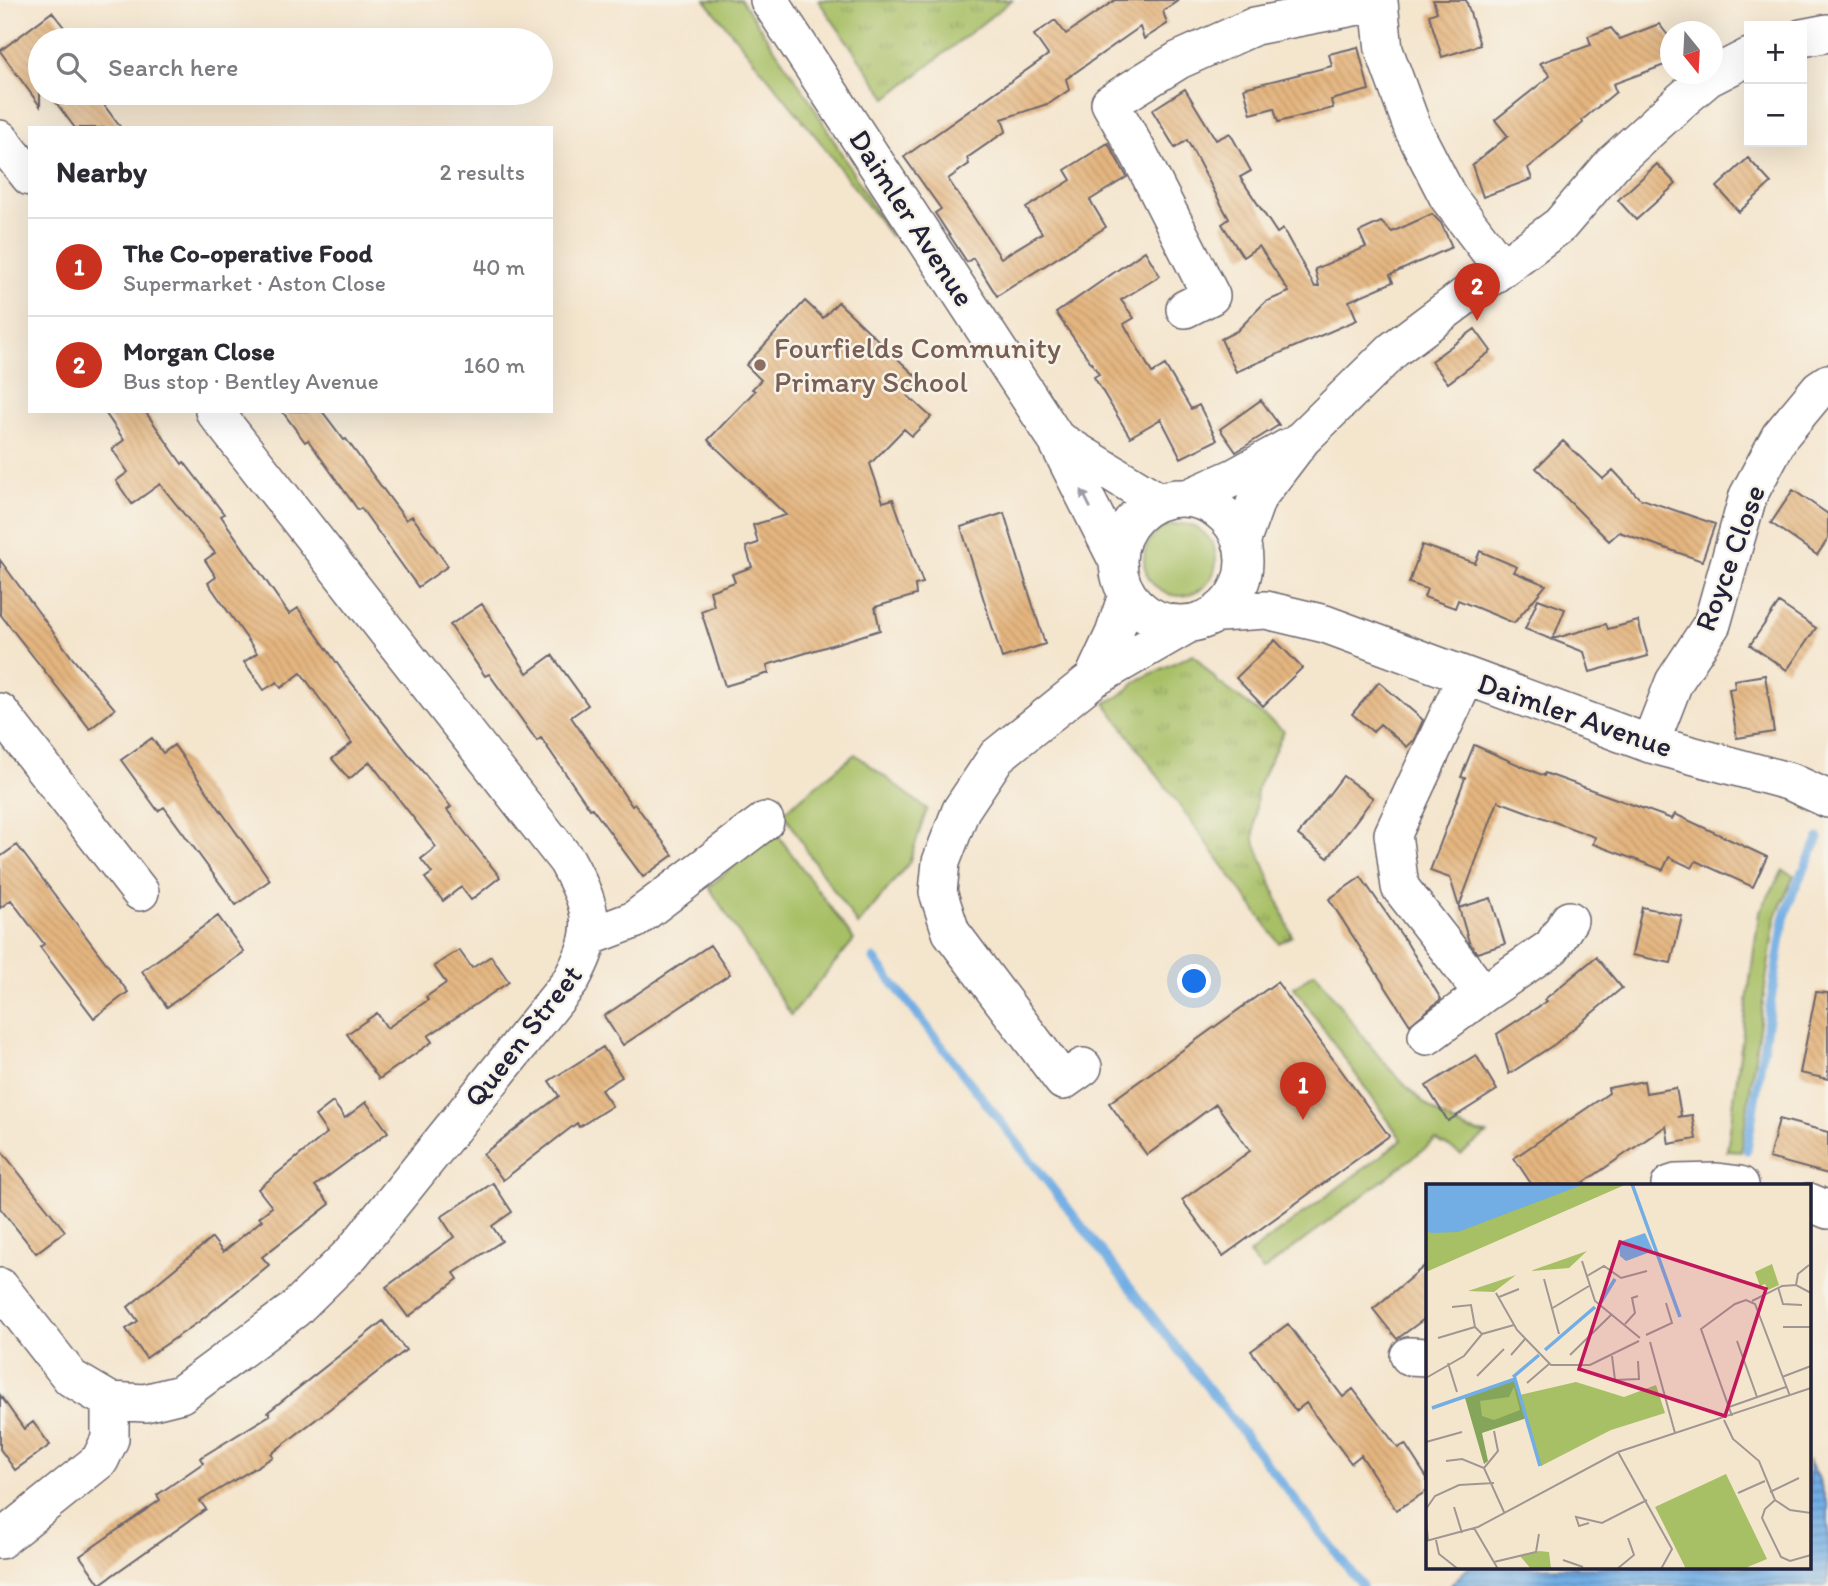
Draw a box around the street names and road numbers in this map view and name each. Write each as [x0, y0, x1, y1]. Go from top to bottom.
street label: Daimler Avenue [841, 122, 983, 313]
street label: Royce Close [1686, 480, 1773, 636]
street label: Daimler Avenue [1473, 664, 1678, 765]
street label: Queen Street [456, 957, 590, 1114]

